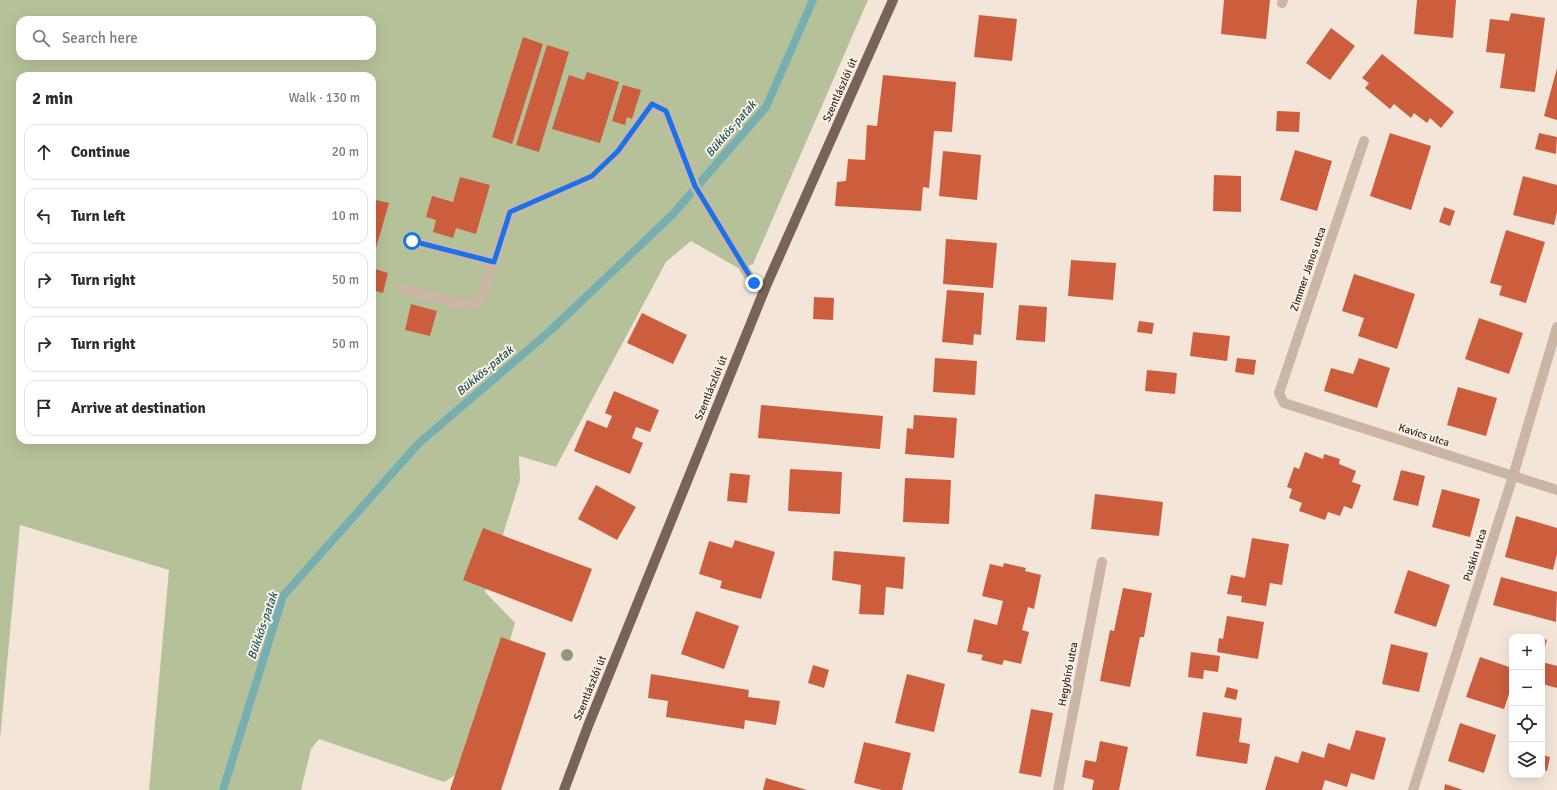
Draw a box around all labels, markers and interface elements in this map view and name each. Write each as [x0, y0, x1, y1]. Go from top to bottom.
search box [16, 16, 376, 60]
icon: search [30, 27, 52, 49]
text: Search here [62, 29, 138, 47]
street label: Szentlászlói út [820, 56, 860, 124]
text: 2 min [32, 88, 73, 109]
text: Walk · 130 m [289, 90, 360, 106]
water label: Bükkös-patak [702, 97, 760, 160]
icon: ahead [33, 141, 55, 163]
text: Continue [71, 143, 130, 161]
text: 20 m [332, 144, 359, 160]
icon: left [33, 205, 55, 227]
text: Turn left [71, 207, 125, 225]
text: 10 m [332, 208, 359, 224]
street label: Zimmer János utca [1287, 225, 1329, 313]
route start [403, 232, 421, 250]
icon: right [33, 269, 55, 291]
text: Turn right [71, 271, 136, 289]
text: 50 m [332, 272, 359, 288]
route end [745, 274, 763, 292]
icon: right [33, 333, 55, 355]
text: Turn right [71, 335, 136, 353]
text: 50 m [332, 336, 359, 352]
water label: Bükkös-patak [453, 342, 517, 399]
street label: Szentlászlói út [692, 354, 730, 422]
icon: arrive [33, 397, 55, 419]
text: Arrive at destination [71, 399, 206, 417]
street label: Kavics utca [1397, 421, 1451, 449]
street label: Puskin utca [1460, 527, 1490, 583]
water label: Bükkös-patak [245, 590, 282, 662]
map controls [1509, 634, 1545, 778]
button: + [1509, 634, 1545, 670]
street label: Hegybíró utca [1055, 640, 1081, 707]
street label: Szentlászlói út [571, 654, 609, 722]
button: − [1509, 670, 1545, 706]
button: locate [1509, 706, 1545, 742]
button: layers [1509, 742, 1545, 778]

